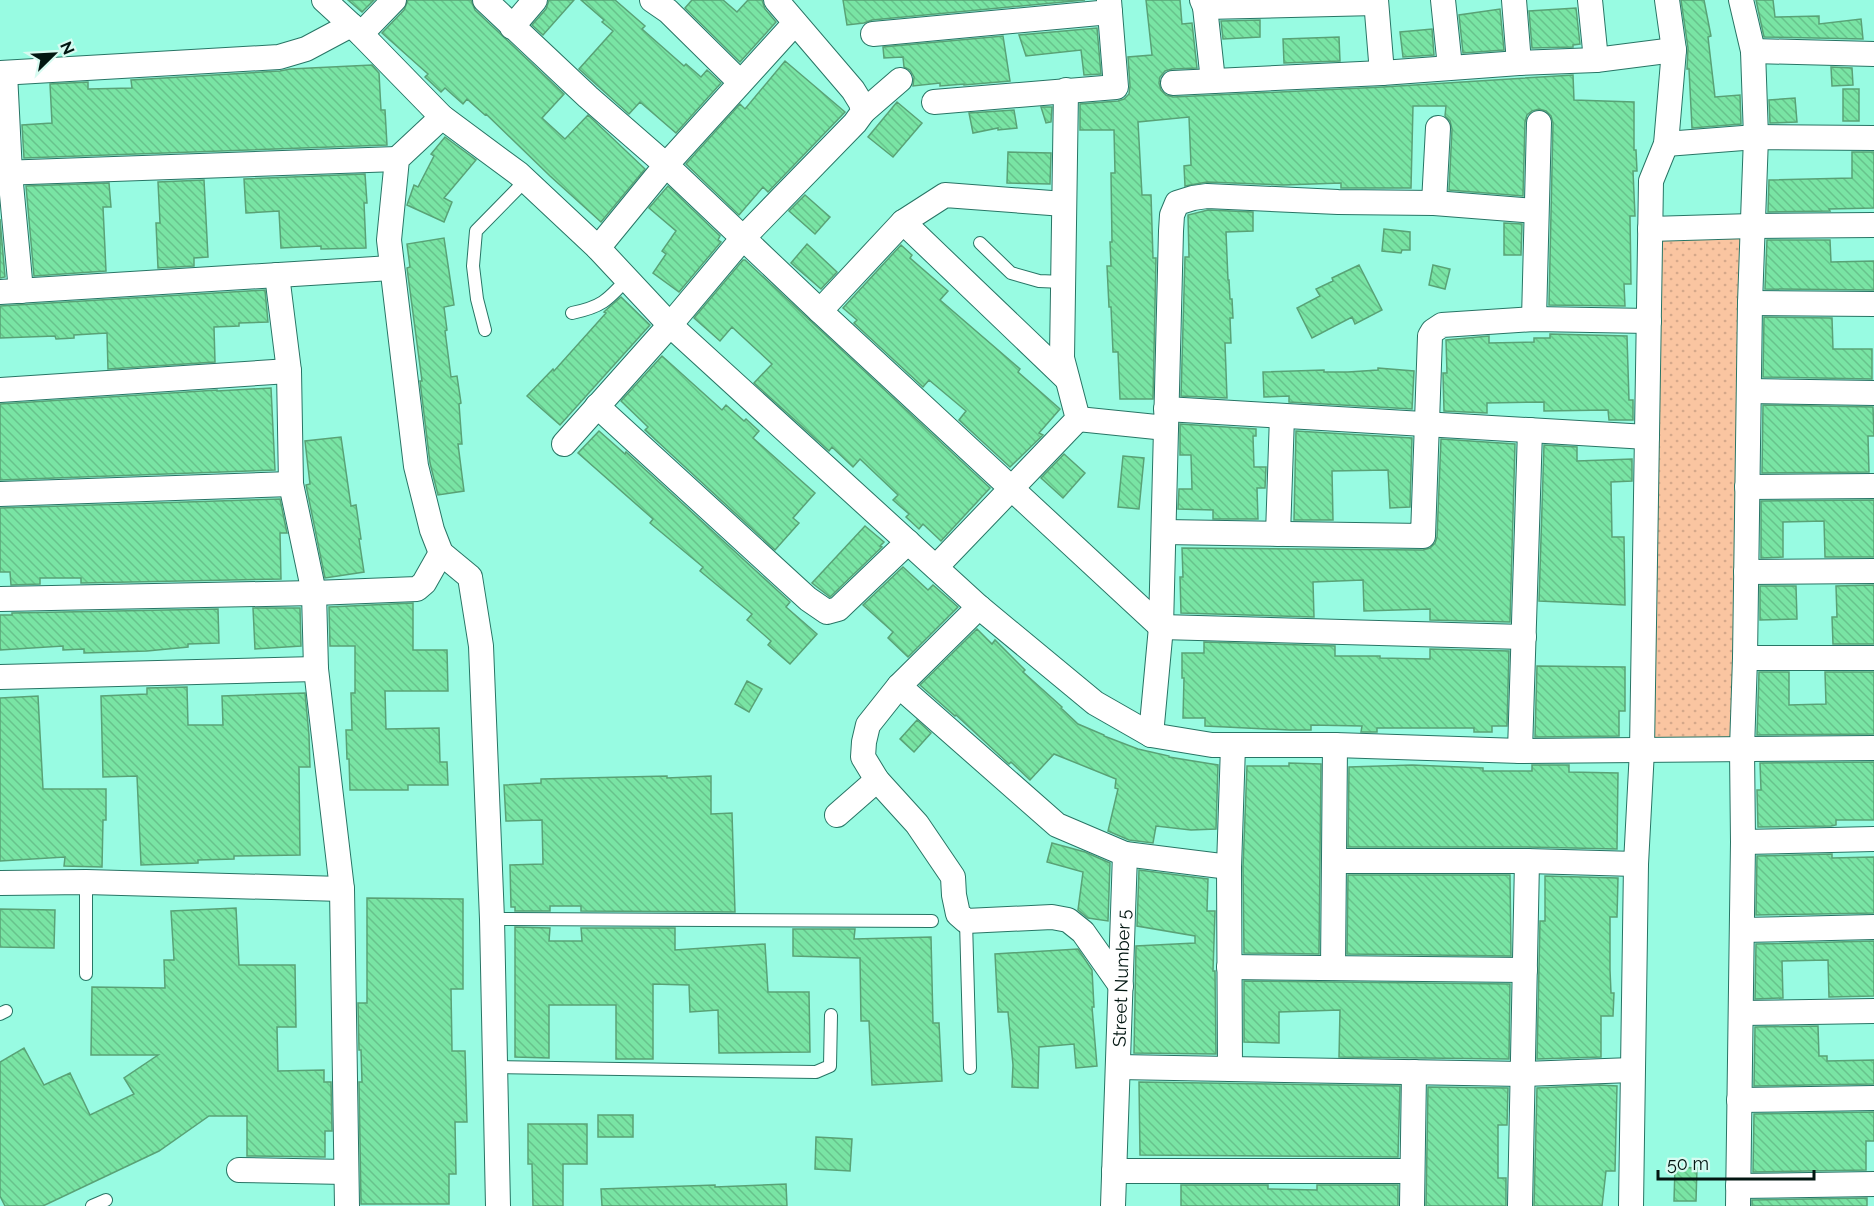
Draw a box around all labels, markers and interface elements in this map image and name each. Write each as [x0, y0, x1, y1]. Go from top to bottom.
north arrow [24, 24, 84, 84]
text: N [56, 39, 78, 58]
street label: Street Number 5 [1108, 909, 1134, 1047]
scale bar [1658, 1143, 1814, 1181]
text: 50 m [1667, 1153, 1709, 1174]

